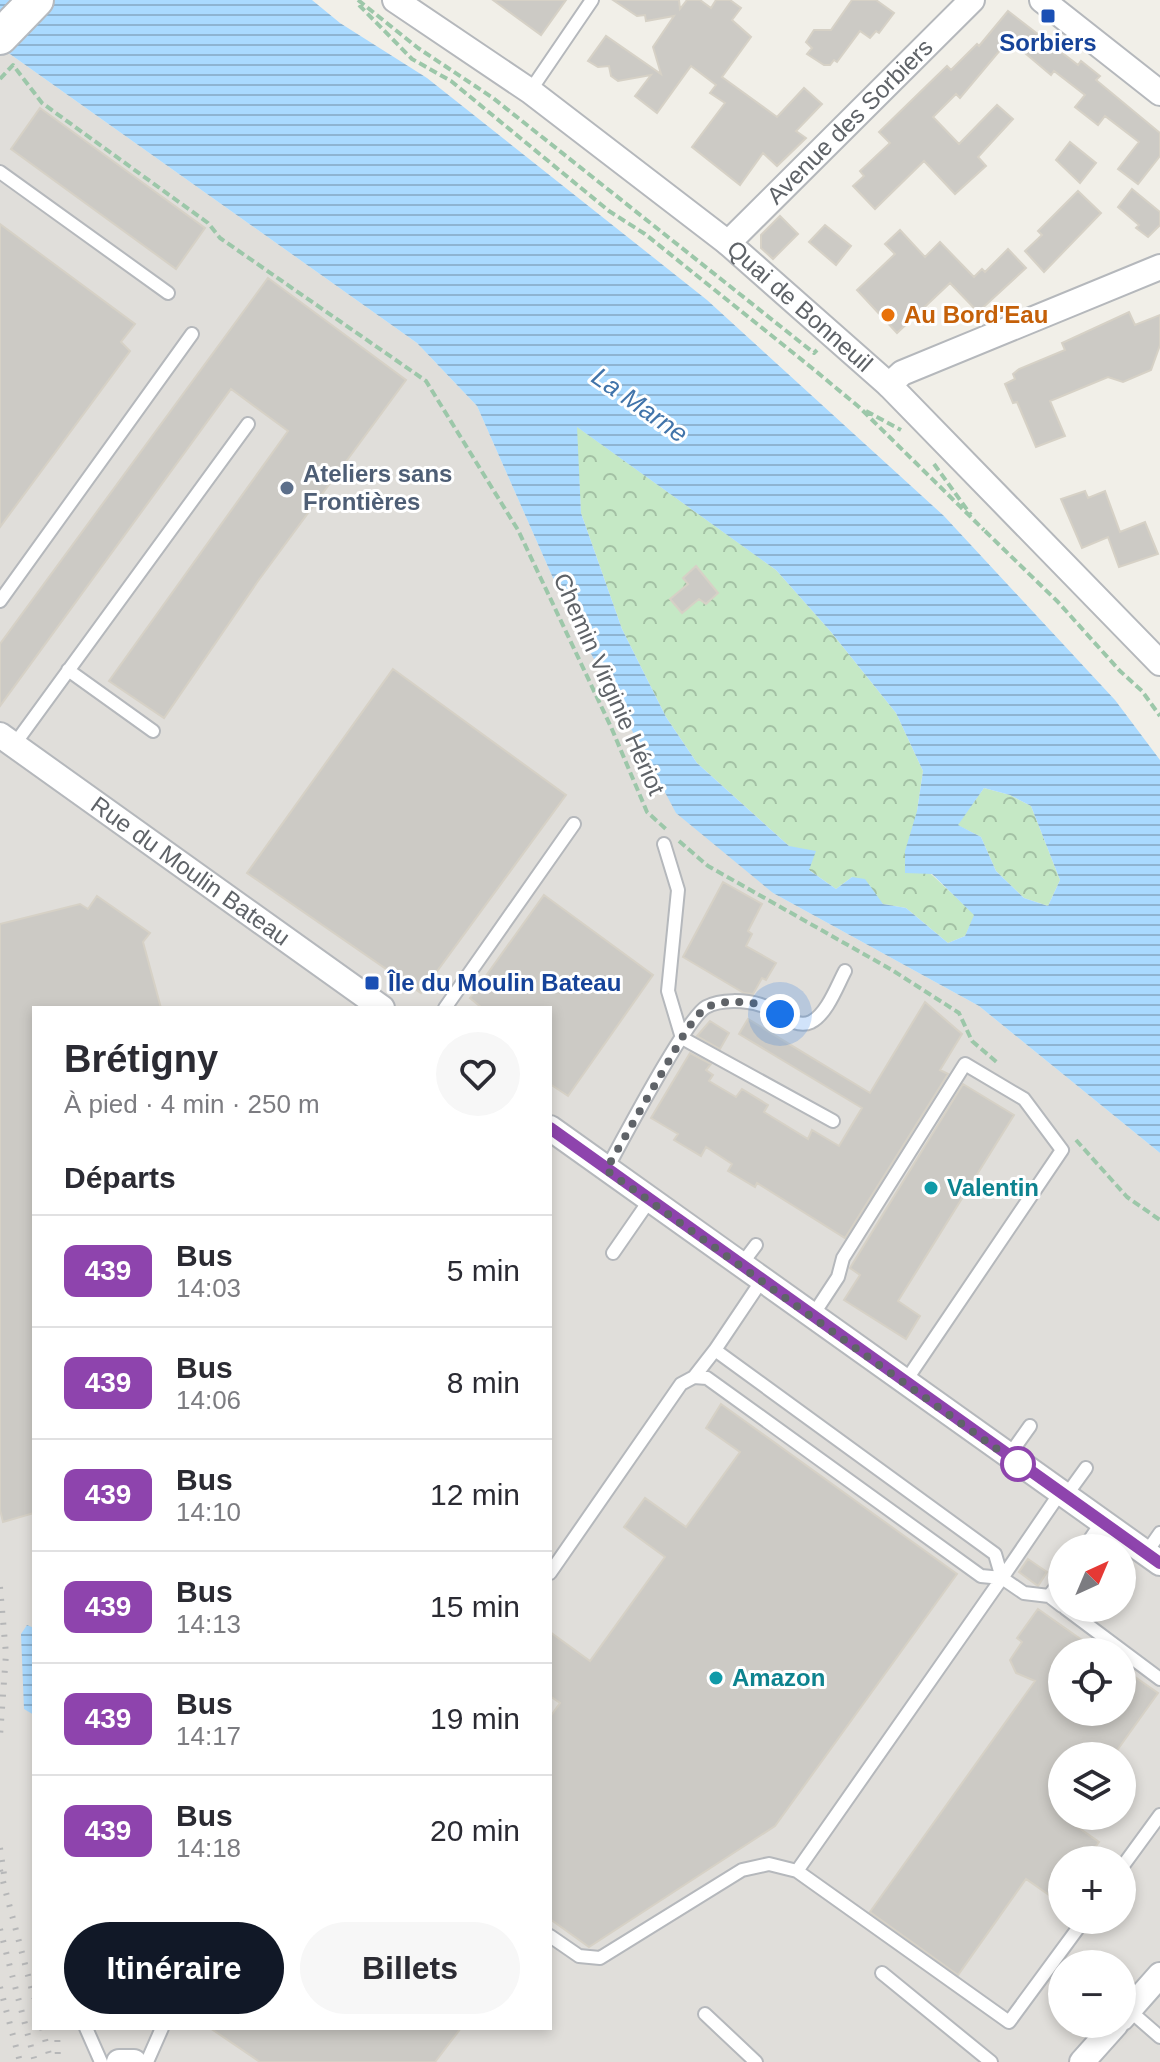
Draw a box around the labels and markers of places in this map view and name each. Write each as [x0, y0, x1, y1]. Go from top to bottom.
marker: Sorbiers [1039, 7, 1057, 25]
place label: Sorbiers [999, 29, 1097, 56]
place label: Au Bord'Eau [904, 301, 1048, 328]
marker: Au Bord'Eau [879, 306, 897, 324]
place label: Ateliers sans Frontières [303, 460, 452, 515]
marker: Ateliers sans Frontières [278, 479, 296, 497]
place label: Île du Moulin Bateau [387, 969, 621, 996]
marker: Île du Moulin Bateau [363, 974, 381, 992]
place label: Valentin [947, 1174, 1039, 1201]
marker: Valentin [922, 1179, 940, 1197]
unlabelled marker [1001, 1447, 1035, 1481]
place label: Amazon [732, 1664, 825, 1691]
marker: Amazon [707, 1669, 725, 1687]

